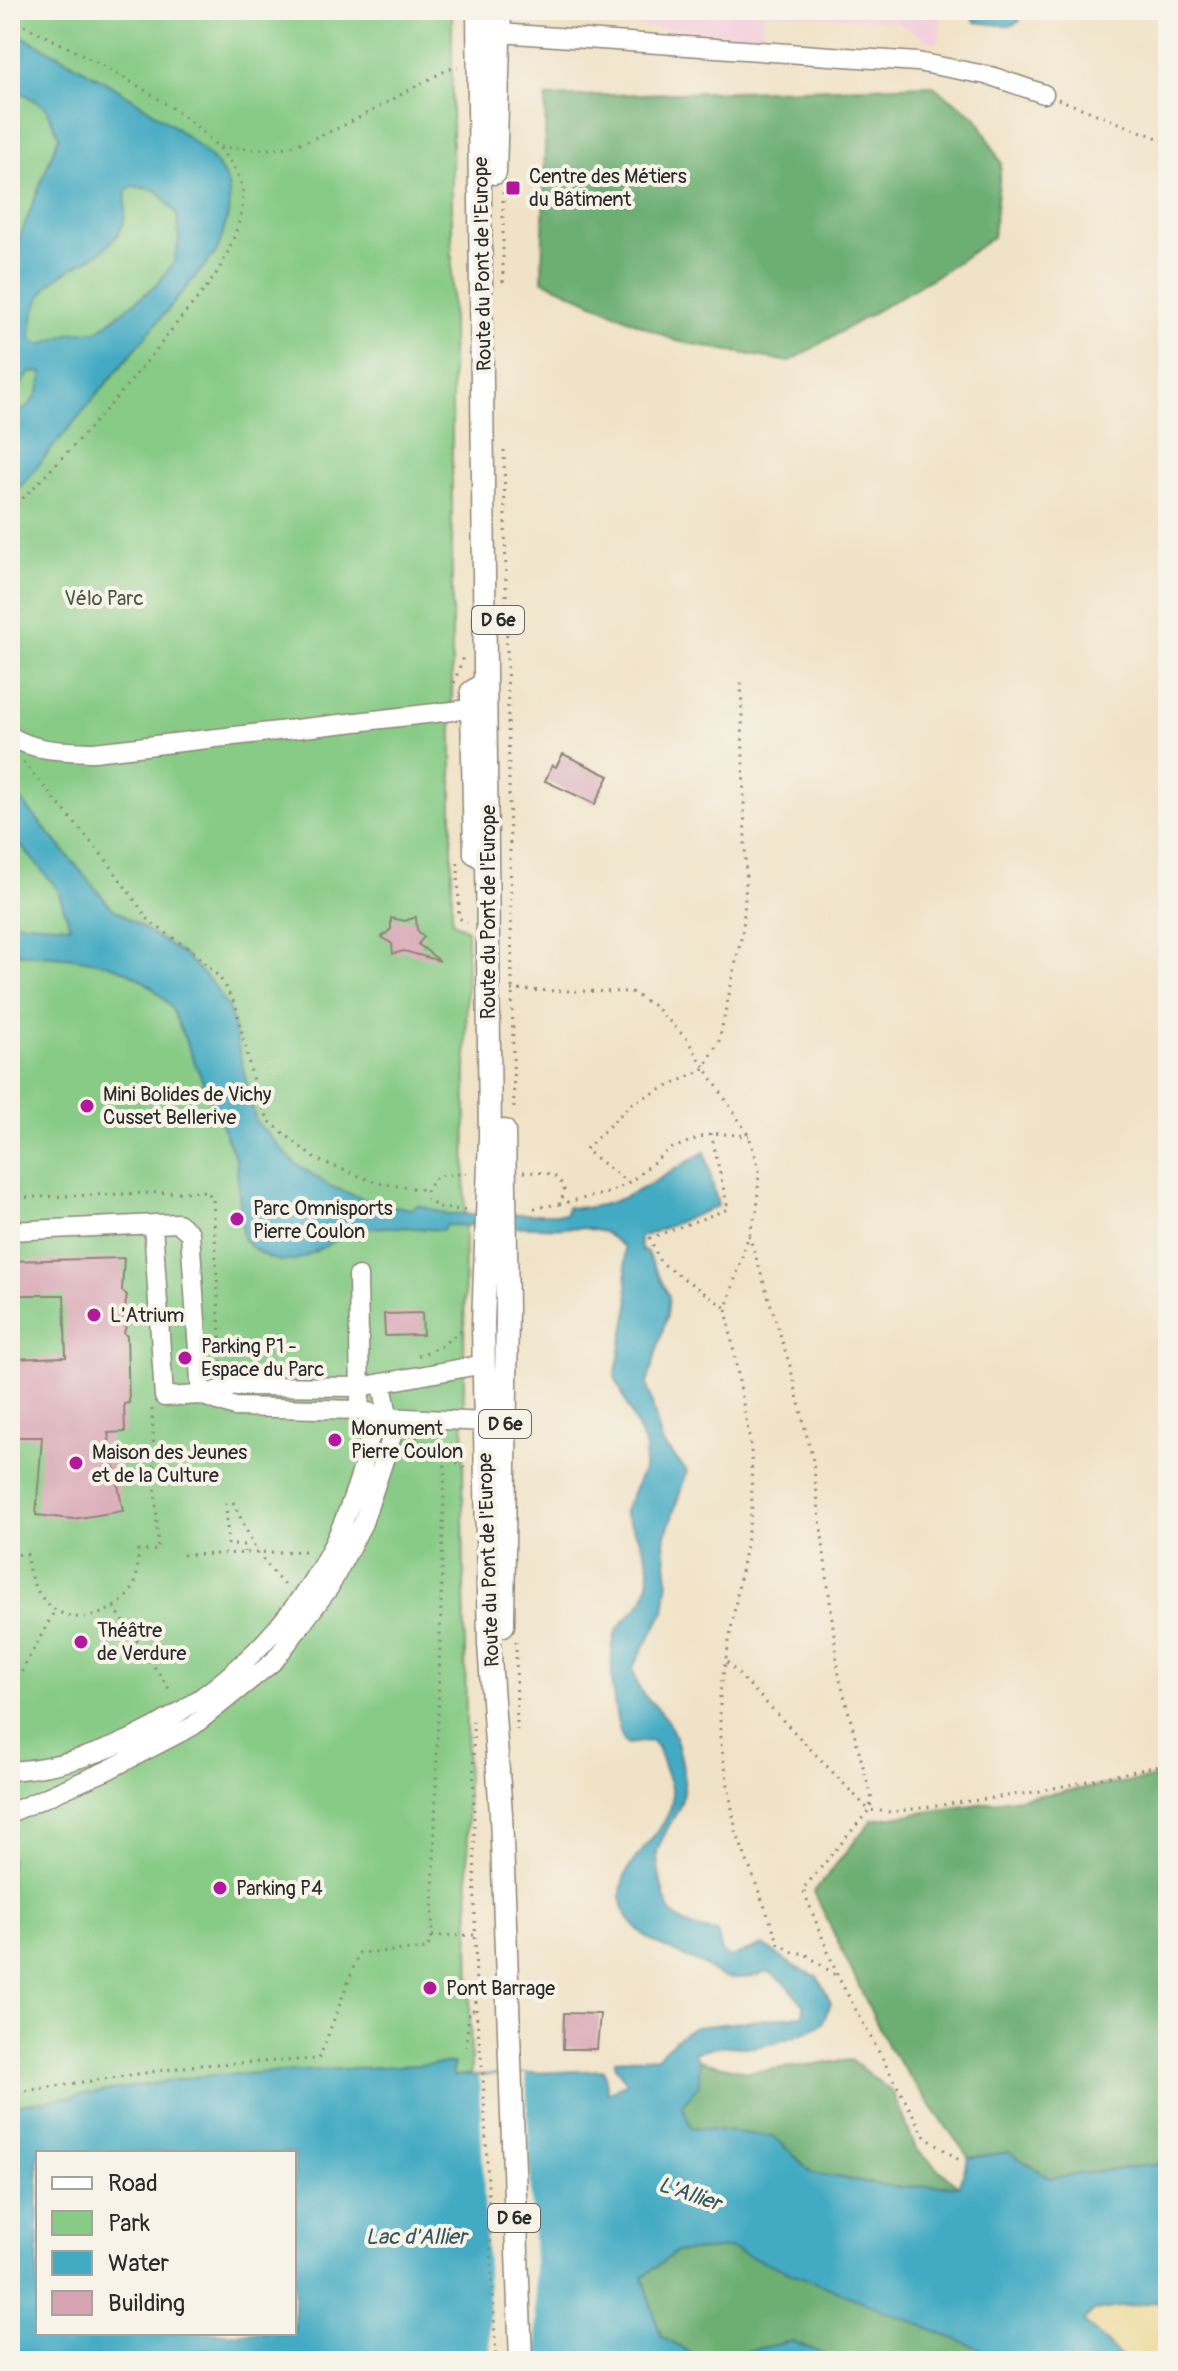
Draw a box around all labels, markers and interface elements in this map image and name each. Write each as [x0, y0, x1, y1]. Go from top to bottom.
street label: Route du Pont de l'Europe [468, 157, 497, 371]
place label: Centre des Métiers du Bâtiment [529, 164, 687, 212]
marker: Centre des Métiers du Bâtiment [504, 179, 522, 197]
park label: Vélo Parc [64, 586, 144, 611]
road number: D 6e [472, 606, 524, 634]
street label: Route du Pont de l'Europe [476, 805, 501, 1019]
place label: Mini Bolides de Vichy Cusset Bellerive [103, 1082, 272, 1130]
marker: Mini Bolides de Vichy Cusset Bellerive [78, 1097, 96, 1115]
place label: Parc Omnisports Pierre Coulon [253, 1196, 393, 1244]
marker: Parc Omnisports Pierre Coulon [228, 1210, 246, 1228]
place label: L'Atrium [110, 1303, 184, 1328]
marker: L'Atrium [85, 1306, 103, 1324]
place label: Parking P1 - Espace du Parc [201, 1334, 324, 1382]
marker: Parking P1 - Espace du Parc [176, 1349, 194, 1367]
road number: D 6e [479, 1410, 531, 1438]
place label: Monument Pierre Coulon [351, 1416, 463, 1464]
marker: Monument Pierre Coulon [326, 1431, 344, 1449]
place label: Maison des Jeunes et de la Culture [92, 1440, 247, 1488]
street label: Route du Pont de l'Europe [472, 1452, 505, 1668]
marker: Maison des Jeunes et de la Culture [67, 1454, 85, 1472]
place label: Théâtre de Verdure [97, 1618, 186, 1666]
marker: Théâtre de Verdure [72, 1633, 90, 1651]
place label: Parking P4 [236, 1876, 323, 1901]
marker: Parking P4 [211, 1879, 229, 1897]
place label: Pont Barrage [446, 1976, 555, 2001]
marker: Pont Barrage [421, 1979, 439, 1997]
legend [36, 2151, 296, 2335]
text: Road [108, 2169, 158, 2198]
water label: L'Allier [655, 2170, 728, 2219]
road number: D 6e [488, 2204, 540, 2232]
text: Park [108, 2209, 150, 2238]
water label: Lac d'Allier [365, 2223, 470, 2251]
text: Water [108, 2249, 169, 2278]
text: Building [108, 2289, 185, 2318]

